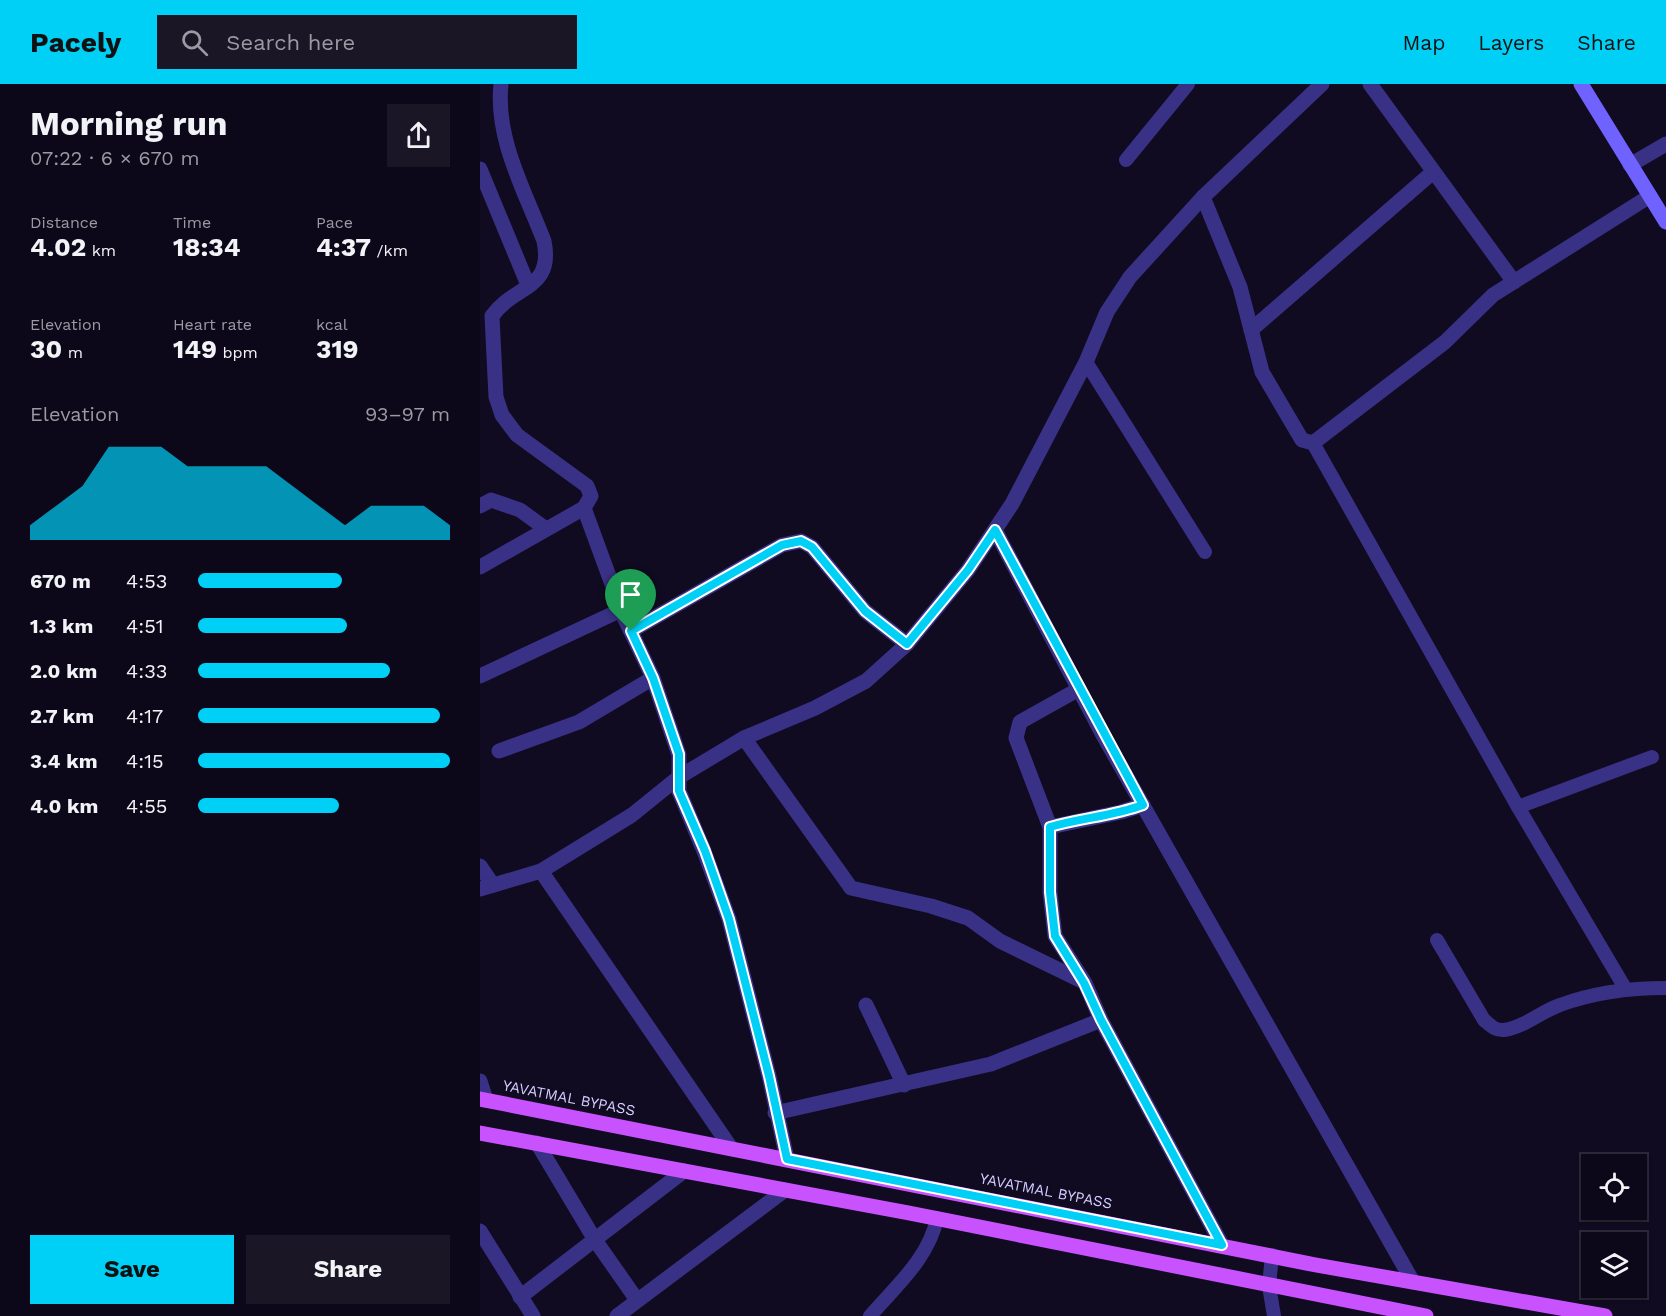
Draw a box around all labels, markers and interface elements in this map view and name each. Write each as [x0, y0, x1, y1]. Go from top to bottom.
search box [157, 15, 577, 69]
text: Pacely [30, 26, 121, 59]
icon: search [178, 26, 211, 59]
text: Search here [226, 30, 355, 55]
text: Map [1402, 30, 1445, 55]
text: Layers [1478, 30, 1544, 55]
text: Share [1577, 30, 1636, 55]
text: Morning run [30, 104, 227, 143]
button: share [387, 104, 450, 167]
text: 07:22 · 6 × 670 m [30, 146, 200, 170]
text: Distance [30, 213, 98, 232]
text: Time [173, 213, 211, 232]
text: Pace [316, 213, 353, 232]
text: 4.02 [30, 232, 86, 262]
text: 18:34 [173, 232, 241, 262]
text: 4:37 [316, 232, 371, 262]
text: km [86, 241, 116, 260]
text: /km [371, 241, 408, 260]
text: Elevation [30, 315, 101, 334]
text: Heart rate [173, 315, 252, 334]
text: kcal [316, 315, 348, 334]
text: 30 [30, 334, 62, 364]
text: 149 [173, 334, 217, 364]
text: 319 [316, 334, 359, 364]
text: m [62, 343, 83, 362]
text: bpm [217, 343, 258, 362]
text: Elevation [30, 402, 119, 426]
text: 93–97 m [365, 402, 450, 426]
text: 670 m [30, 569, 91, 593]
text: 4:53 [126, 569, 167, 593]
pin [605, 569, 656, 631]
icon: arrive [614, 578, 647, 611]
text: 1.3 km [30, 614, 93, 638]
text: 4:51 [126, 614, 164, 638]
text: 2.0 km [30, 659, 97, 683]
text: 4:33 [126, 659, 167, 683]
text: 2.7 km [30, 704, 94, 728]
text: 4:17 [126, 704, 163, 728]
text: 3.4 km [30, 749, 97, 773]
text: 4:15 [126, 749, 164, 773]
text: 4.0 km [30, 794, 98, 818]
text: 4:55 [126, 794, 167, 818]
street label: YAVATMAL BYPASS [501, 1076, 637, 1120]
map controls [1581, 1154, 1647, 1298]
button: locate [1581, 1154, 1647, 1220]
street label: YAVATMAL BYPASS [978, 1169, 1114, 1213]
button: layers [1581, 1232, 1647, 1298]
button: Save [30, 1235, 234, 1304]
button: Share [246, 1235, 450, 1304]

